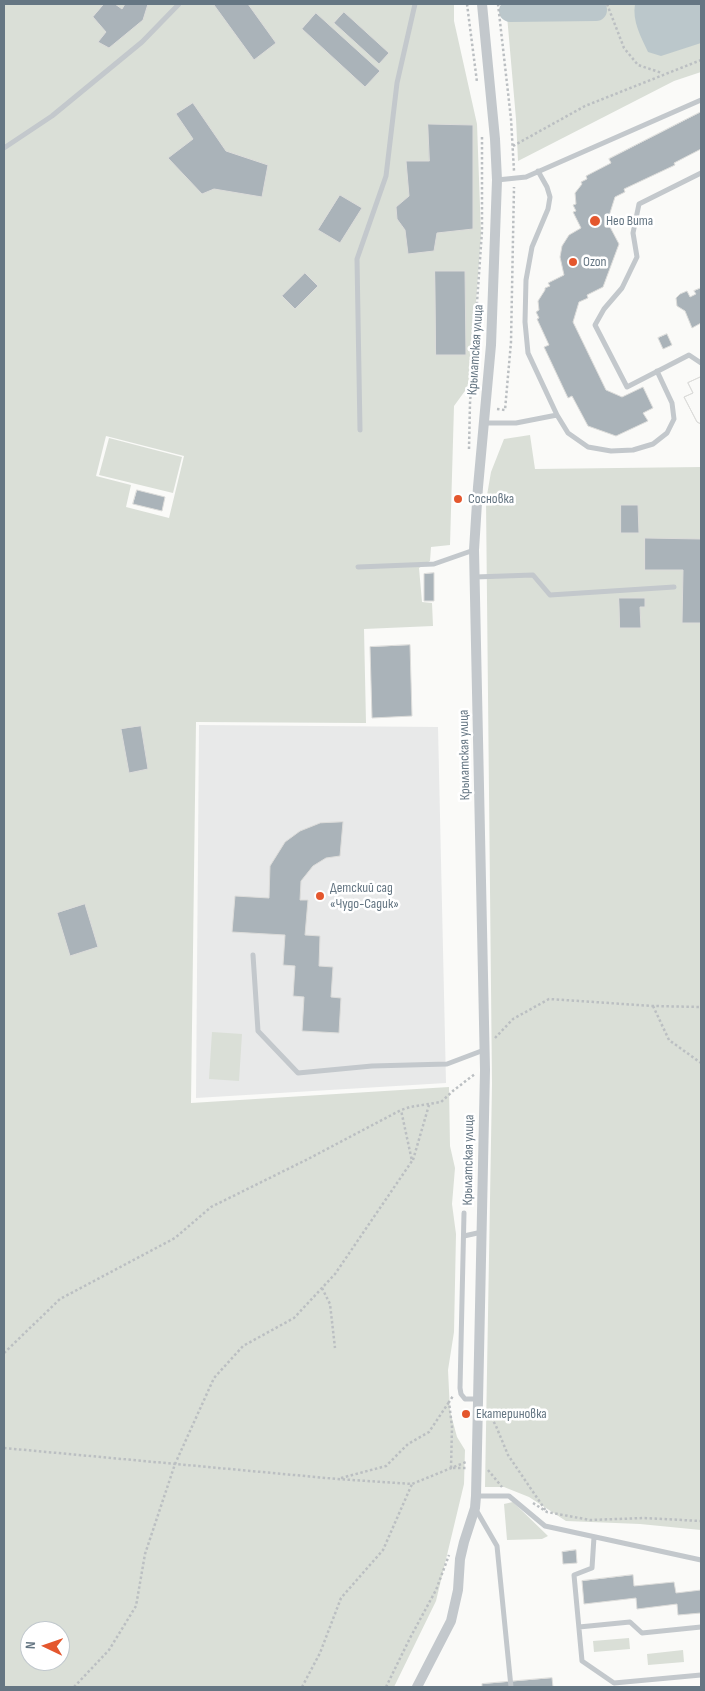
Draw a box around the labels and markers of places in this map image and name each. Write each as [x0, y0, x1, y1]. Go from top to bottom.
place label: Нео Вита [606, 213, 653, 229]
marker: Нео Вита [588, 214, 602, 228]
place label: Ozon [583, 254, 607, 270]
marker: Ozon [567, 256, 579, 268]
place label: Сосновка [468, 491, 514, 507]
marker: Сосновка [452, 493, 464, 505]
place label: Детский сад «Чудо-Садик» [330, 880, 399, 912]
marker: Детский сад «Чудо-Садик» [314, 890, 326, 902]
place label: Екатериновка [476, 1406, 547, 1422]
marker: Екатериновка [460, 1408, 472, 1420]

